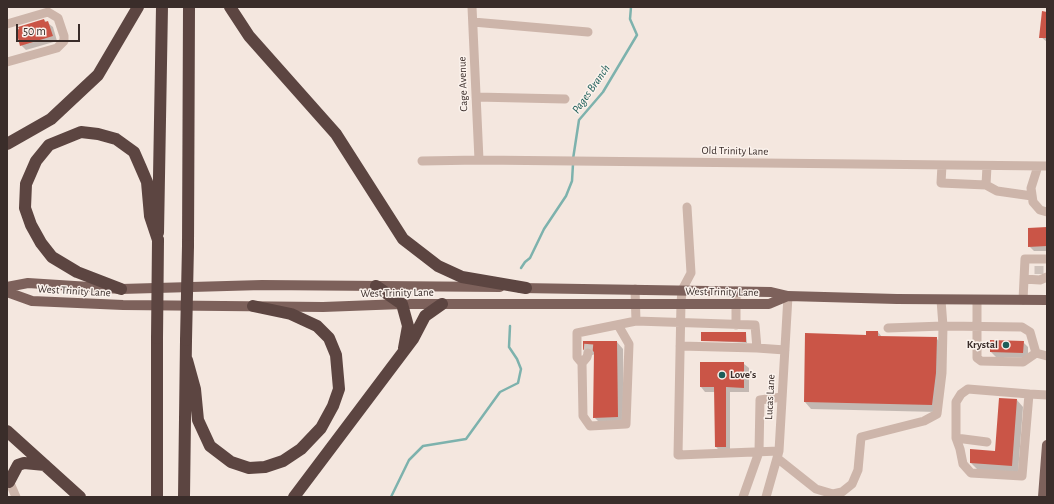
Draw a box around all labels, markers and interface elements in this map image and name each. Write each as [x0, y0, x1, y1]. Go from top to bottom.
scale bar [18, 16, 82, 42]
text: 50 m [23, 25, 46, 37]
street label: Cage Avenue [455, 56, 471, 112]
water label: Pages Branch [569, 62, 613, 116]
street label: Old Trinity Lane [702, 144, 768, 158]
street label: West Trinity Lane [37, 282, 111, 300]
street label: West Trinity Lane [685, 285, 759, 299]
street label: West Trinity Lane [360, 286, 434, 300]
place label: Krystal [967, 338, 998, 352]
marker: Krystal [1001, 340, 1011, 350]
place label: Love's [730, 368, 756, 382]
marker: Love's [717, 370, 727, 380]
street label: Lucas Lane [762, 374, 778, 420]

